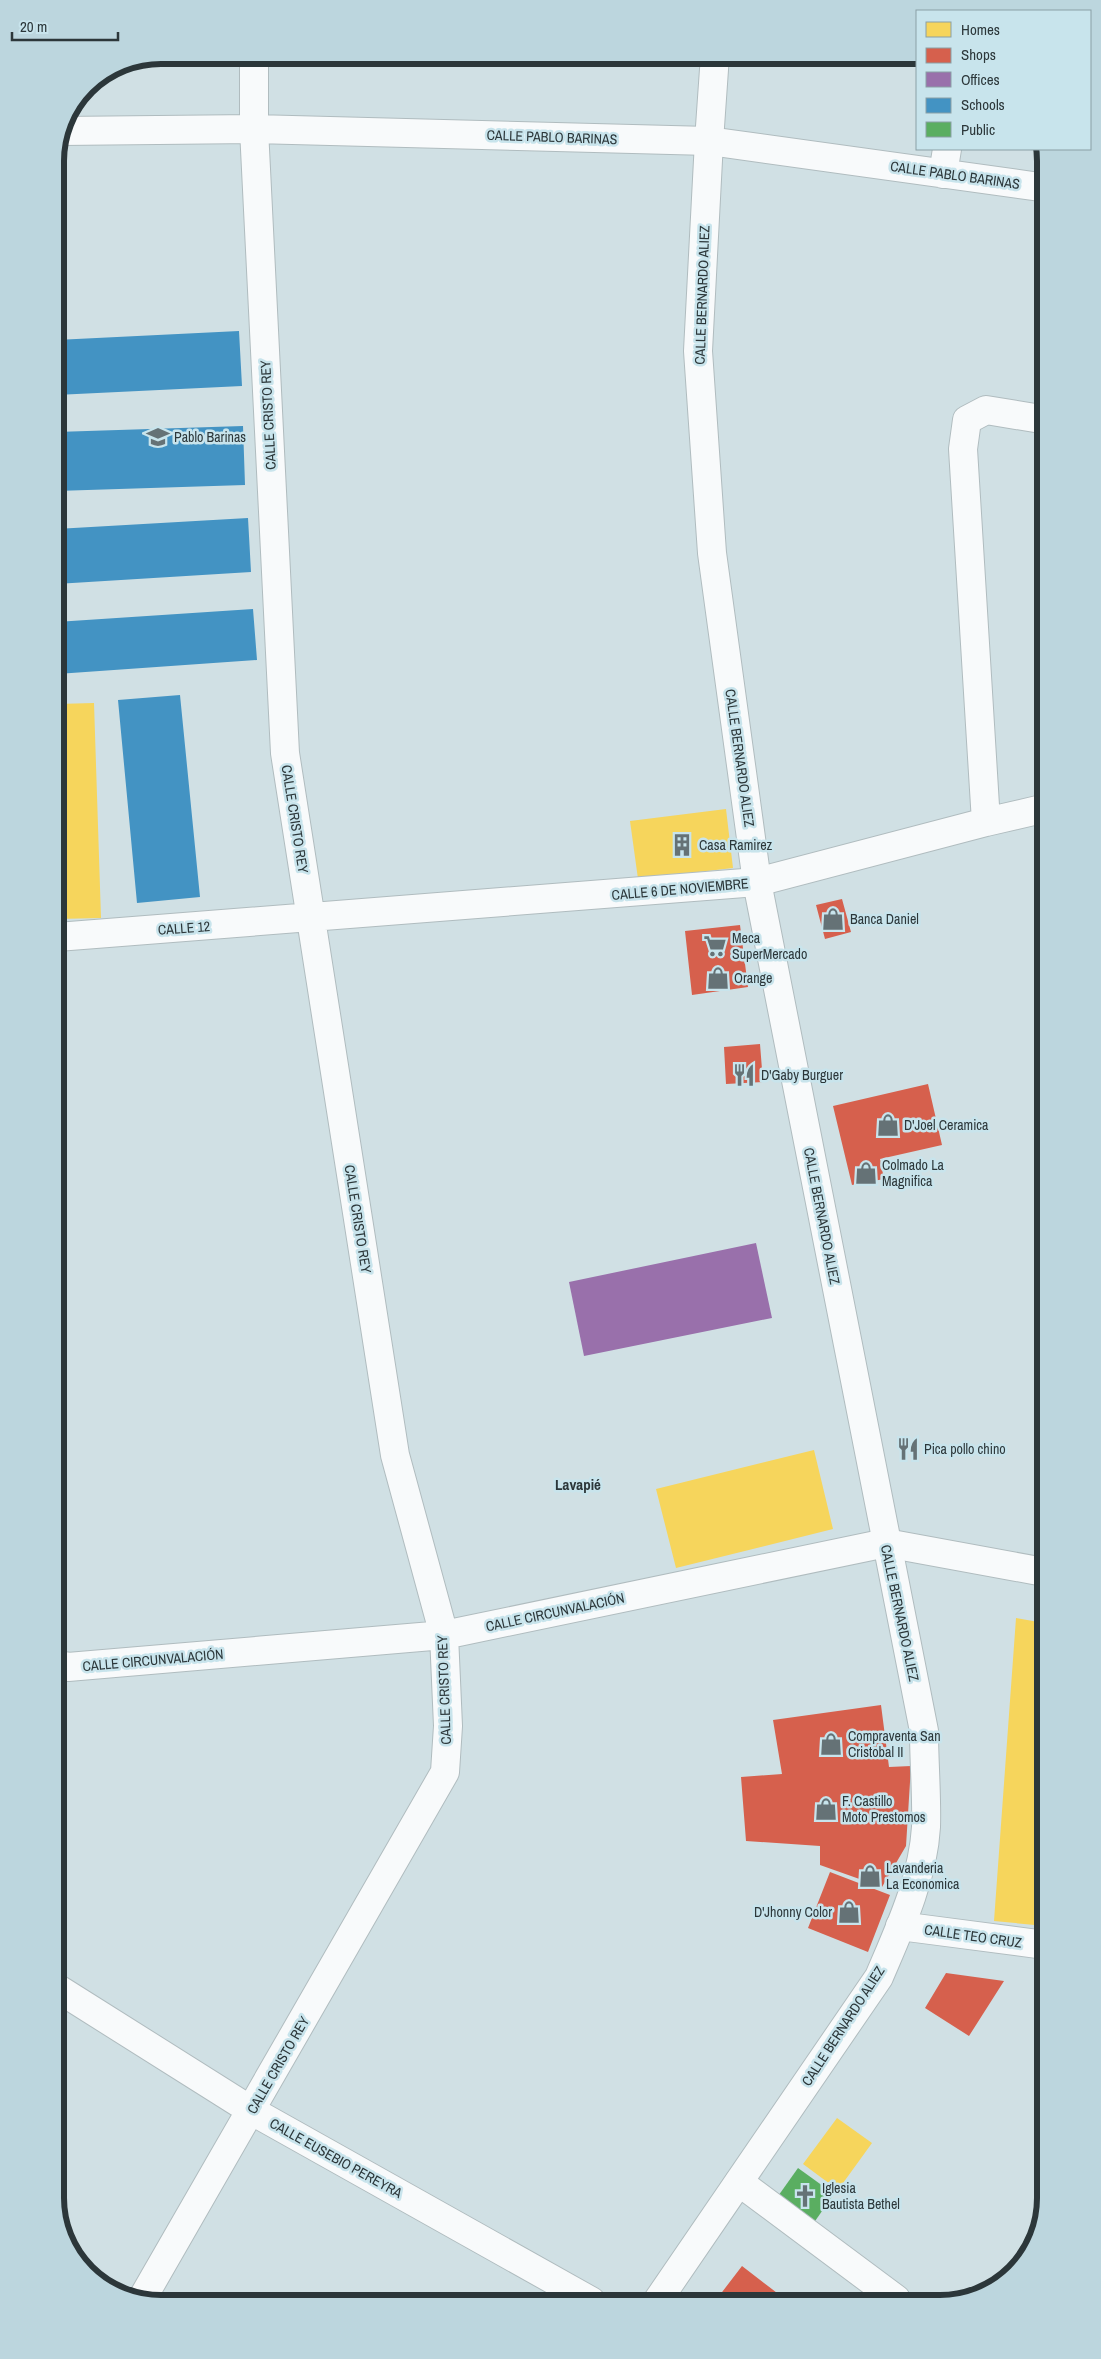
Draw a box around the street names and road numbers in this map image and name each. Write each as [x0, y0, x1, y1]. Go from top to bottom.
street label: CALLE PABLO BARINAS [486, 126, 618, 148]
street label: CALLE PABLO BARINAS [889, 157, 1021, 193]
street label: CALLE BERNARDO ALIEZ [691, 225, 713, 365]
street label: CALLE CRISTO REY [256, 360, 280, 470]
street label: CALLE BERNARDO ALIEZ [721, 688, 759, 828]
street label: CALLE CRISTO REY [278, 763, 313, 875]
street label: CALLE 6 DE NOVIEMBRE [611, 874, 749, 904]
street label: CALLE 12 [157, 917, 211, 939]
street label: CALLE BERNARDO ALIEZ [800, 1146, 844, 1286]
street label: CALLE CRISTO REY [341, 1163, 376, 1275]
street label: CALLE BERNARDO ALIEZ [877, 1543, 923, 1683]
street label: CALLE CIRCUNVALACIÓN [484, 1588, 626, 1636]
street label: CALLE CRISTO REY [433, 1635, 455, 1745]
street label: CALLE CIRCUNVALACIÓN [82, 1645, 224, 1675]
street label: CALLE TEO CRUZ [923, 1920, 1023, 1952]
street label: CALLE BERNARDO ALIEZ [798, 1963, 888, 2089]
street label: CALLE CRISTO REY [243, 2013, 313, 2117]
street label: CALLE EUSEBIO PEREYRA [267, 2114, 406, 2202]

